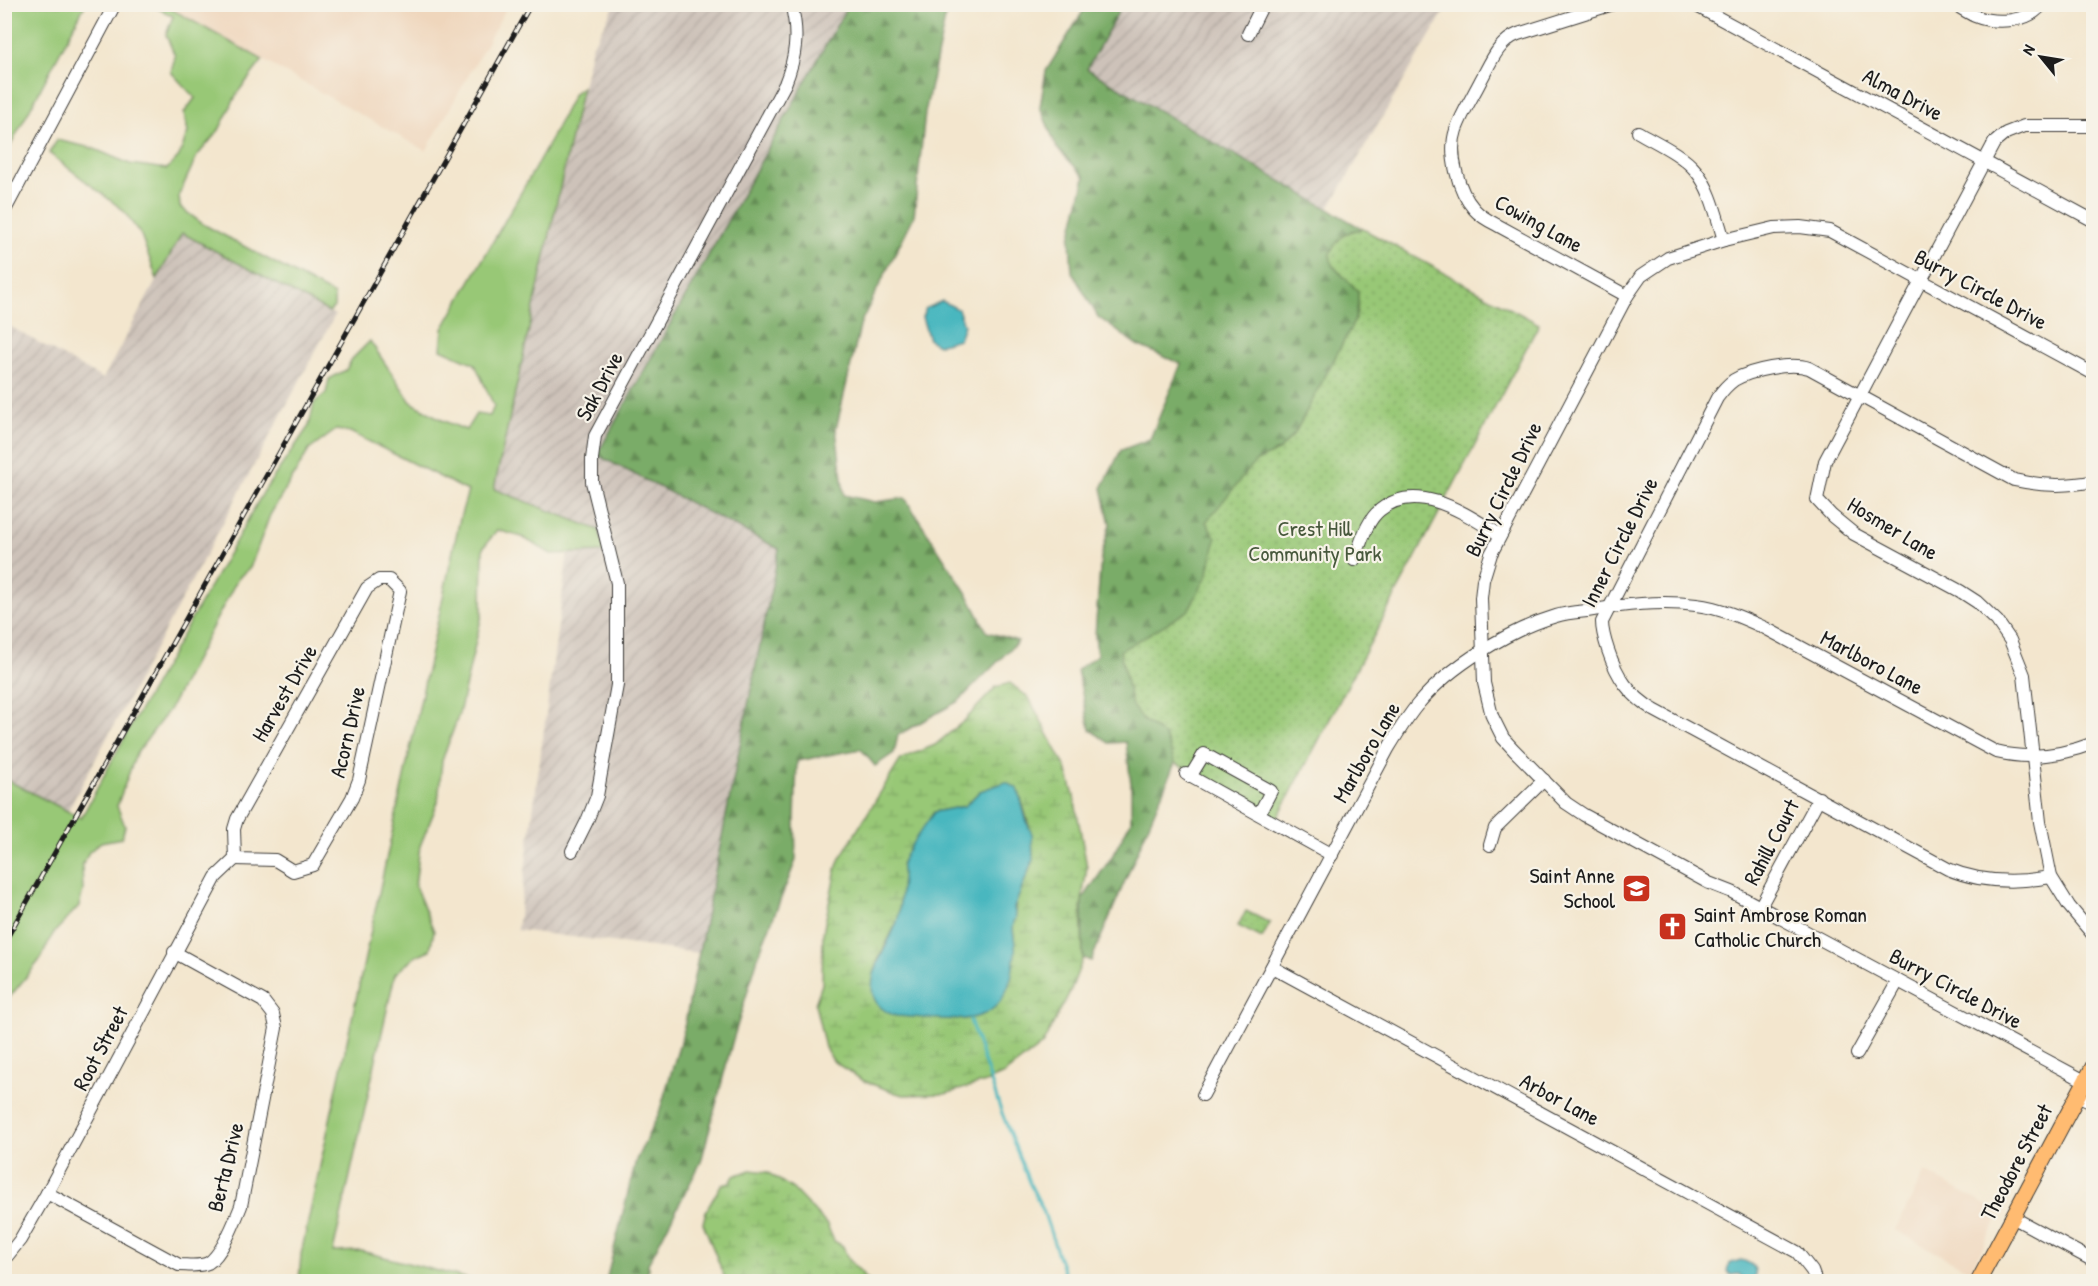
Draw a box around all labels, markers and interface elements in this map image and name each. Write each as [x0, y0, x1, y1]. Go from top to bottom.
north arrow [2011, 27, 2071, 87]
text: N [2016, 40, 2040, 59]
street label: Alma Drive [1858, 60, 1949, 128]
street label: Cowing Lane [1490, 187, 1589, 260]
street label: Burry Circle Drive [1909, 241, 2053, 337]
street label: Sak Drive [568, 346, 630, 426]
street label: Burry Circle Drive [1457, 416, 1549, 561]
street label: Inner Circle Drive [1573, 472, 1665, 612]
street label: Hosmer Lane [1842, 489, 1944, 567]
park label: Crest Hill Community Park [1248, 513, 1382, 568]
street label: Marlboro Lane [1816, 622, 1929, 702]
street label: Harvest Drive [244, 639, 324, 747]
street label: Acorn Drive [322, 683, 372, 781]
street label: Marlboro Lane [1325, 696, 1407, 808]
street label: Rahill Court [1736, 793, 1806, 890]
place label: Saint Anne School [1529, 860, 1615, 915]
school or university icon: Saint Anne School [1620, 872, 1652, 904]
place label: Saint Ambrose Roman Catholic Church [1694, 899, 1867, 954]
church icon: Saint Ambrose Roman Catholic Church [1657, 911, 1689, 943]
street label: Burry Circle Drive [1884, 940, 2028, 1036]
street label: Root Street [65, 1000, 135, 1095]
street label: Arbor Lane [1515, 1066, 1605, 1133]
street label: Theodore Street [1973, 1098, 2060, 1226]
street label: Berta Drive [199, 1119, 251, 1215]

